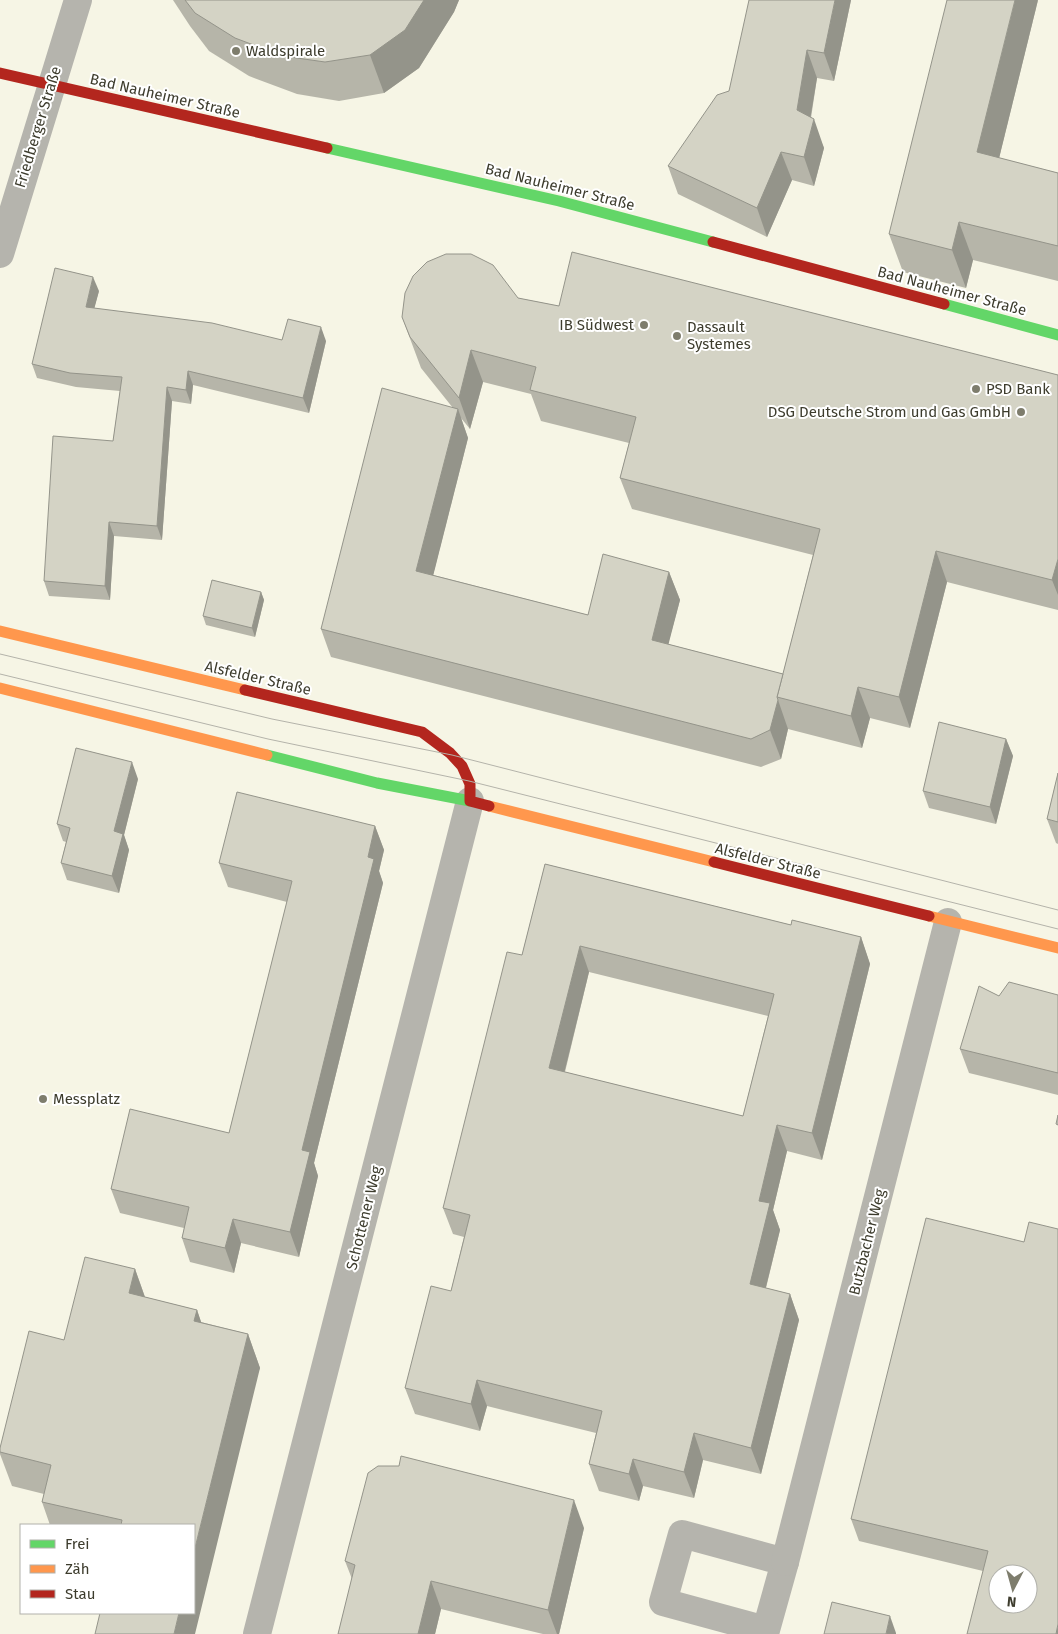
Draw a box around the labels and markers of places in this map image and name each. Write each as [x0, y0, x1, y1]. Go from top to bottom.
place label: Waldspirale [246, 42, 325, 60]
marker: Waldspirale [230, 45, 242, 57]
place label: IB Südwest [559, 316, 635, 334]
place label: Dassault Systemes [687, 318, 751, 353]
marker: IB Südwest [638, 319, 650, 331]
marker: Dassault Systemes [671, 330, 683, 342]
place label: PSD Bank [986, 380, 1050, 398]
marker: PSD Bank [970, 383, 982, 395]
place label: DSG Deutsche Strom und Gas GmbH [768, 403, 1011, 421]
marker: DSG Deutsche Strom und Gas GmbH [1015, 406, 1027, 418]
place label: Messplatz [53, 1090, 121, 1108]
marker: Messplatz [37, 1093, 49, 1105]

